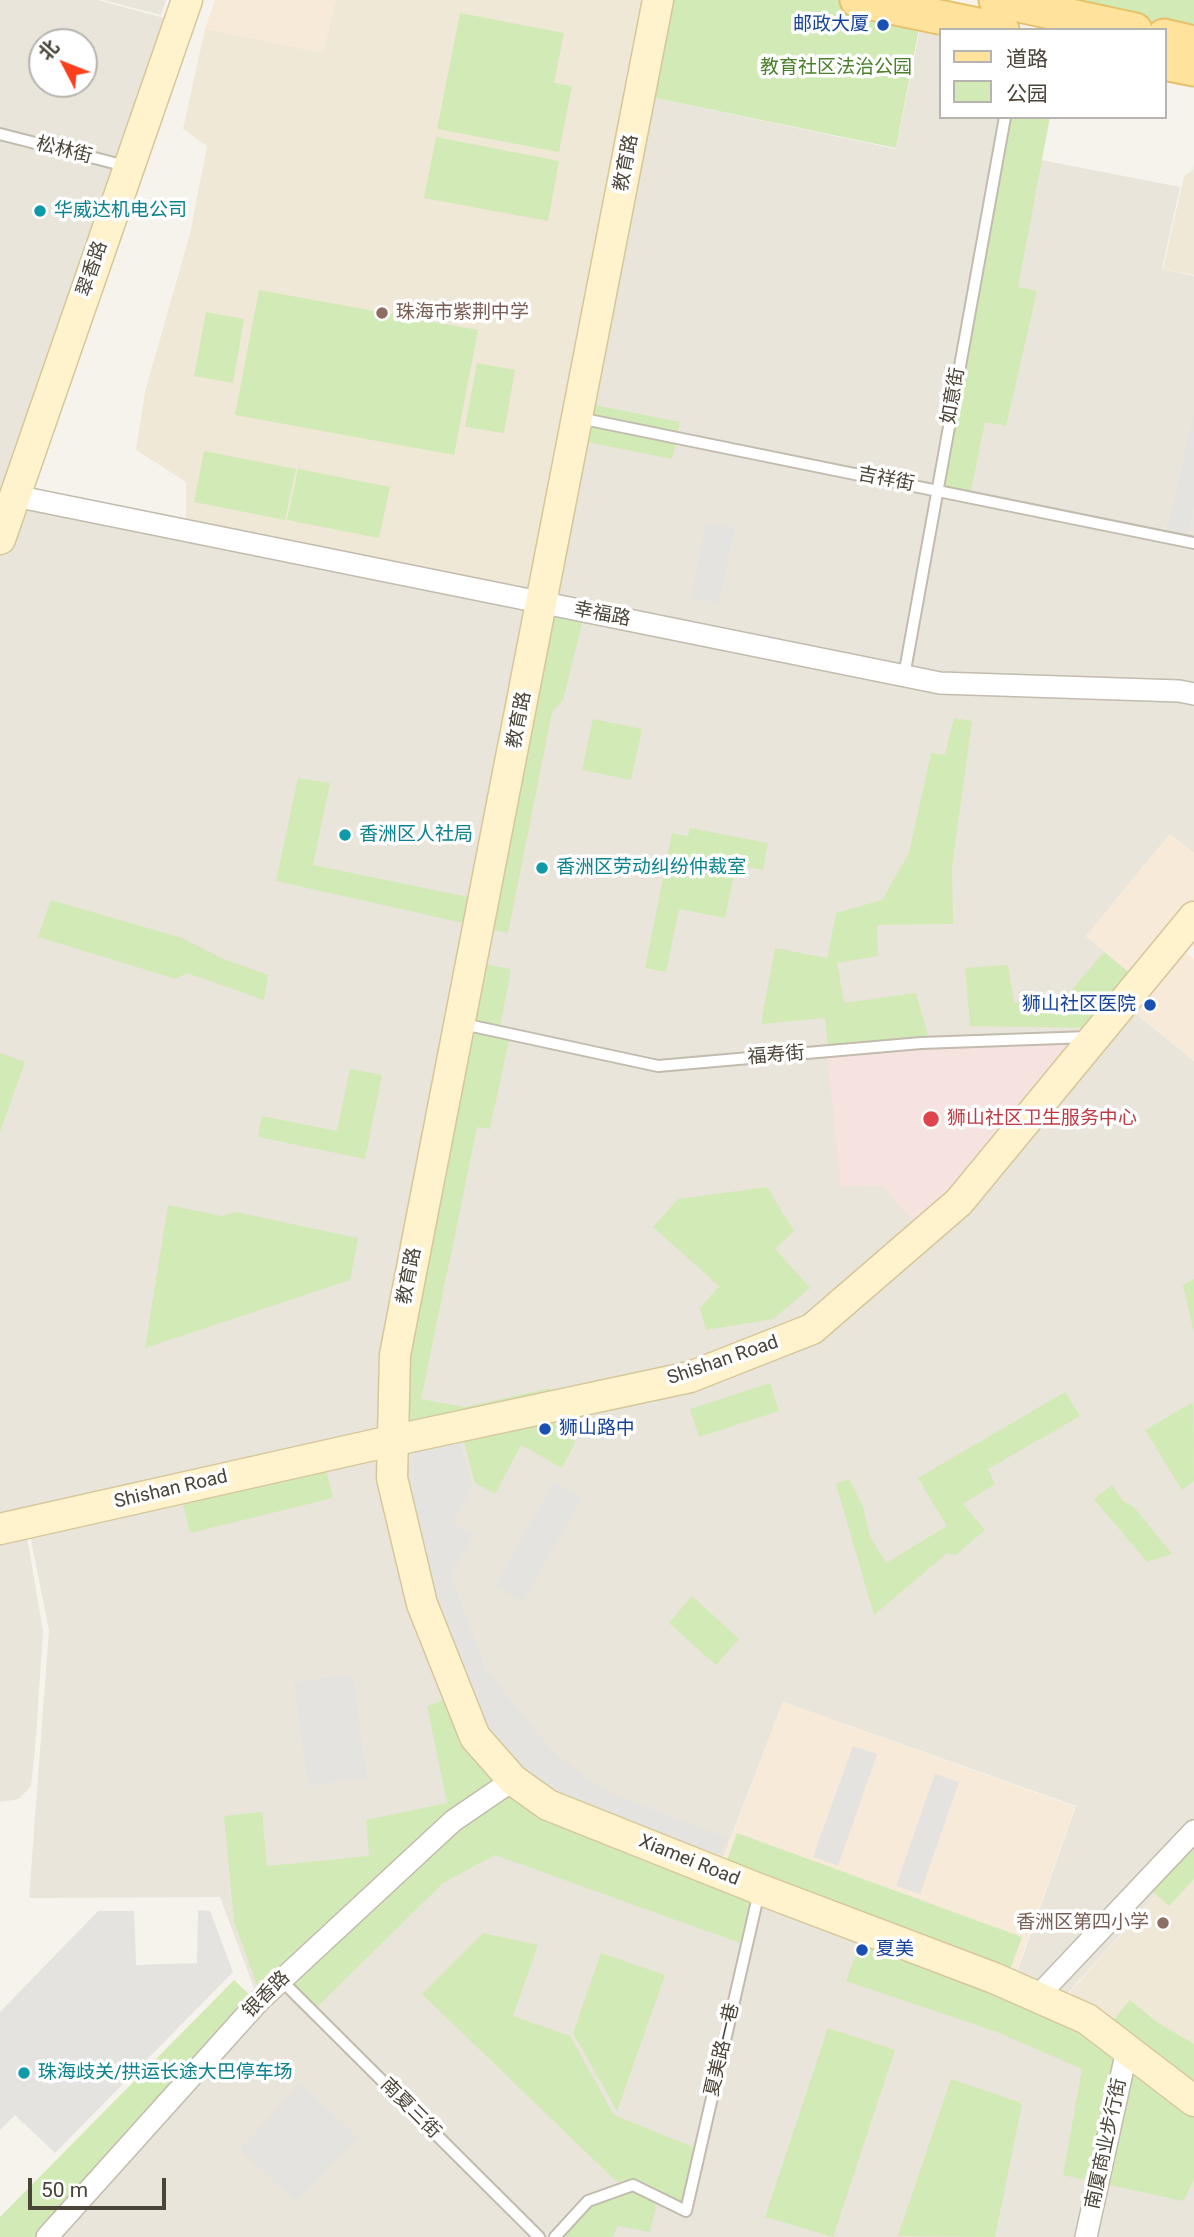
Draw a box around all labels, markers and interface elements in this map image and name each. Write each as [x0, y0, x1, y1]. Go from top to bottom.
place label: 邮政大厦 [793, 14, 869, 36]
marker: 邮政大厦 [875, 17, 891, 33]
north arrow [28, 28, 98, 98]
legend [939, 28, 1166, 119]
text: 北 [34, 35, 63, 65]
text: 道路 [1006, 47, 1048, 71]
park label: 教育社区法治公园 [760, 57, 912, 79]
text: 公园 [1006, 82, 1048, 106]
street label: 松林街 [34, 133, 94, 169]
street label: 教育路 [610, 133, 644, 193]
place label: 华威达机电公司 [54, 200, 187, 222]
marker: 华威达机电公司 [32, 203, 48, 219]
street label: 翠香路 [73, 238, 113, 300]
place label: 珠海市紫荆中学 [396, 302, 529, 324]
marker: 珠海市紫荆中学 [374, 305, 390, 321]
street label: 如意街 [938, 366, 970, 426]
street label: 吉祥街 [856, 463, 916, 497]
street label: 幸福路 [572, 598, 632, 632]
street label: 教育路 [503, 690, 537, 750]
place label: 香洲区人社局 [359, 824, 473, 846]
marker: 香洲区人社局 [337, 827, 353, 843]
place label: 香洲区劳动纠纷仲裁室 [556, 857, 746, 879]
marker: 香洲区劳动纠纷仲裁室 [534, 860, 550, 876]
place label: 狮山社区医院 [1022, 994, 1136, 1016]
marker: 狮山社区医院 [1142, 997, 1158, 1013]
street label: 福寿街 [747, 1042, 805, 1070]
place label: 狮山社区卫生服务中心 [947, 1108, 1137, 1130]
marker: 狮山社区卫生服务中心 [921, 1109, 941, 1129]
street label: 教育路 [393, 1246, 427, 1306]
street label: Shishan Road [665, 1331, 781, 1391]
place label: 狮山路中 [559, 1418, 635, 1440]
marker: 狮山路中 [537, 1421, 553, 1437]
street label: Shishan Road [112, 1466, 230, 1514]
street label: Xiamei Road [635, 1830, 743, 1892]
place label: 香洲区第四小学 [1016, 1912, 1149, 1934]
marker: 香洲区第四小学 [1155, 1915, 1171, 1931]
place label: 夏美 [876, 1939, 914, 1961]
marker: 夏美 [854, 1942, 870, 1958]
street label: 银香路 [239, 1967, 295, 2023]
street label: 夏美路一巷 [701, 2001, 745, 2099]
place label: 珠海歧关/拱运长途大巴停车场 [38, 2062, 293, 2084]
marker: 珠海歧关/拱运长途大巴停车场 [16, 2065, 32, 2081]
street label: 南夏三街 [375, 2074, 445, 2144]
street label: 南厦商业步行街 [1082, 2077, 1132, 2211]
scale bar [32, 2164, 170, 2208]
text: 50 m [41, 2178, 88, 2202]

